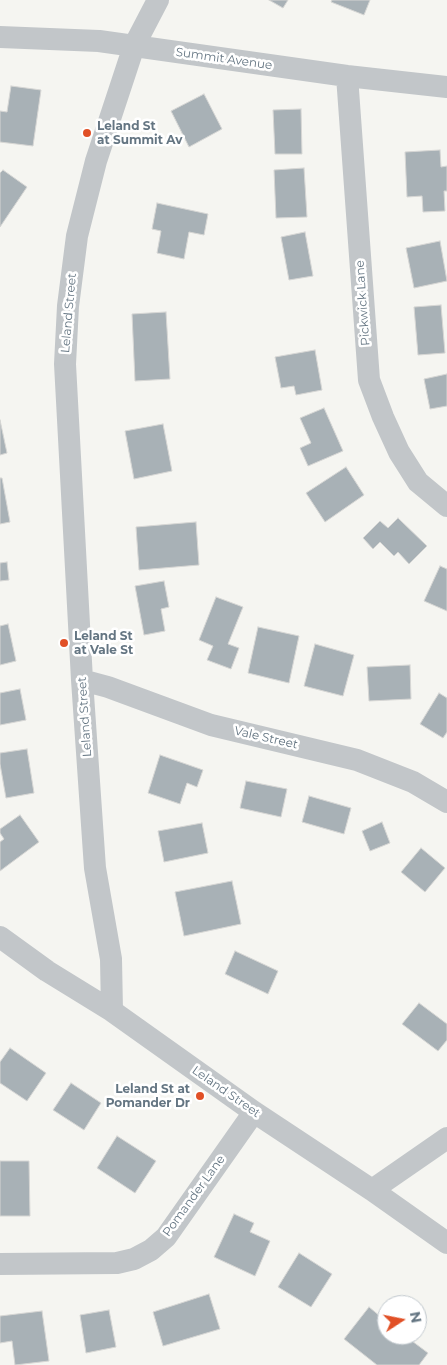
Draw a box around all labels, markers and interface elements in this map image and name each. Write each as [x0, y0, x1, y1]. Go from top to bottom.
street label: Summit Avenue [175, 45, 273, 73]
place label: Leland St at Summit Av [97, 119, 182, 147]
marker: Leland St at Summit Av [81, 127, 93, 139]
street label: Pickwick Lane [353, 260, 373, 346]
street label: Leland Street [58, 272, 80, 354]
place label: Leland St at Vale St [74, 629, 133, 657]
marker: Leland St at Vale St [58, 637, 70, 649]
street label: Leland Street [75, 676, 95, 758]
street label: Vale Street [233, 724, 299, 752]
street label: Leland Street [189, 1063, 263, 1121]
place label: Leland St at Pomander Dr [106, 1082, 190, 1110]
marker: Leland St at Pomander Dr [194, 1090, 206, 1102]
street label: Pomander Lane [160, 1153, 228, 1239]
north arrow [377, 1295, 427, 1345]
text: N [406, 1310, 426, 1325]

